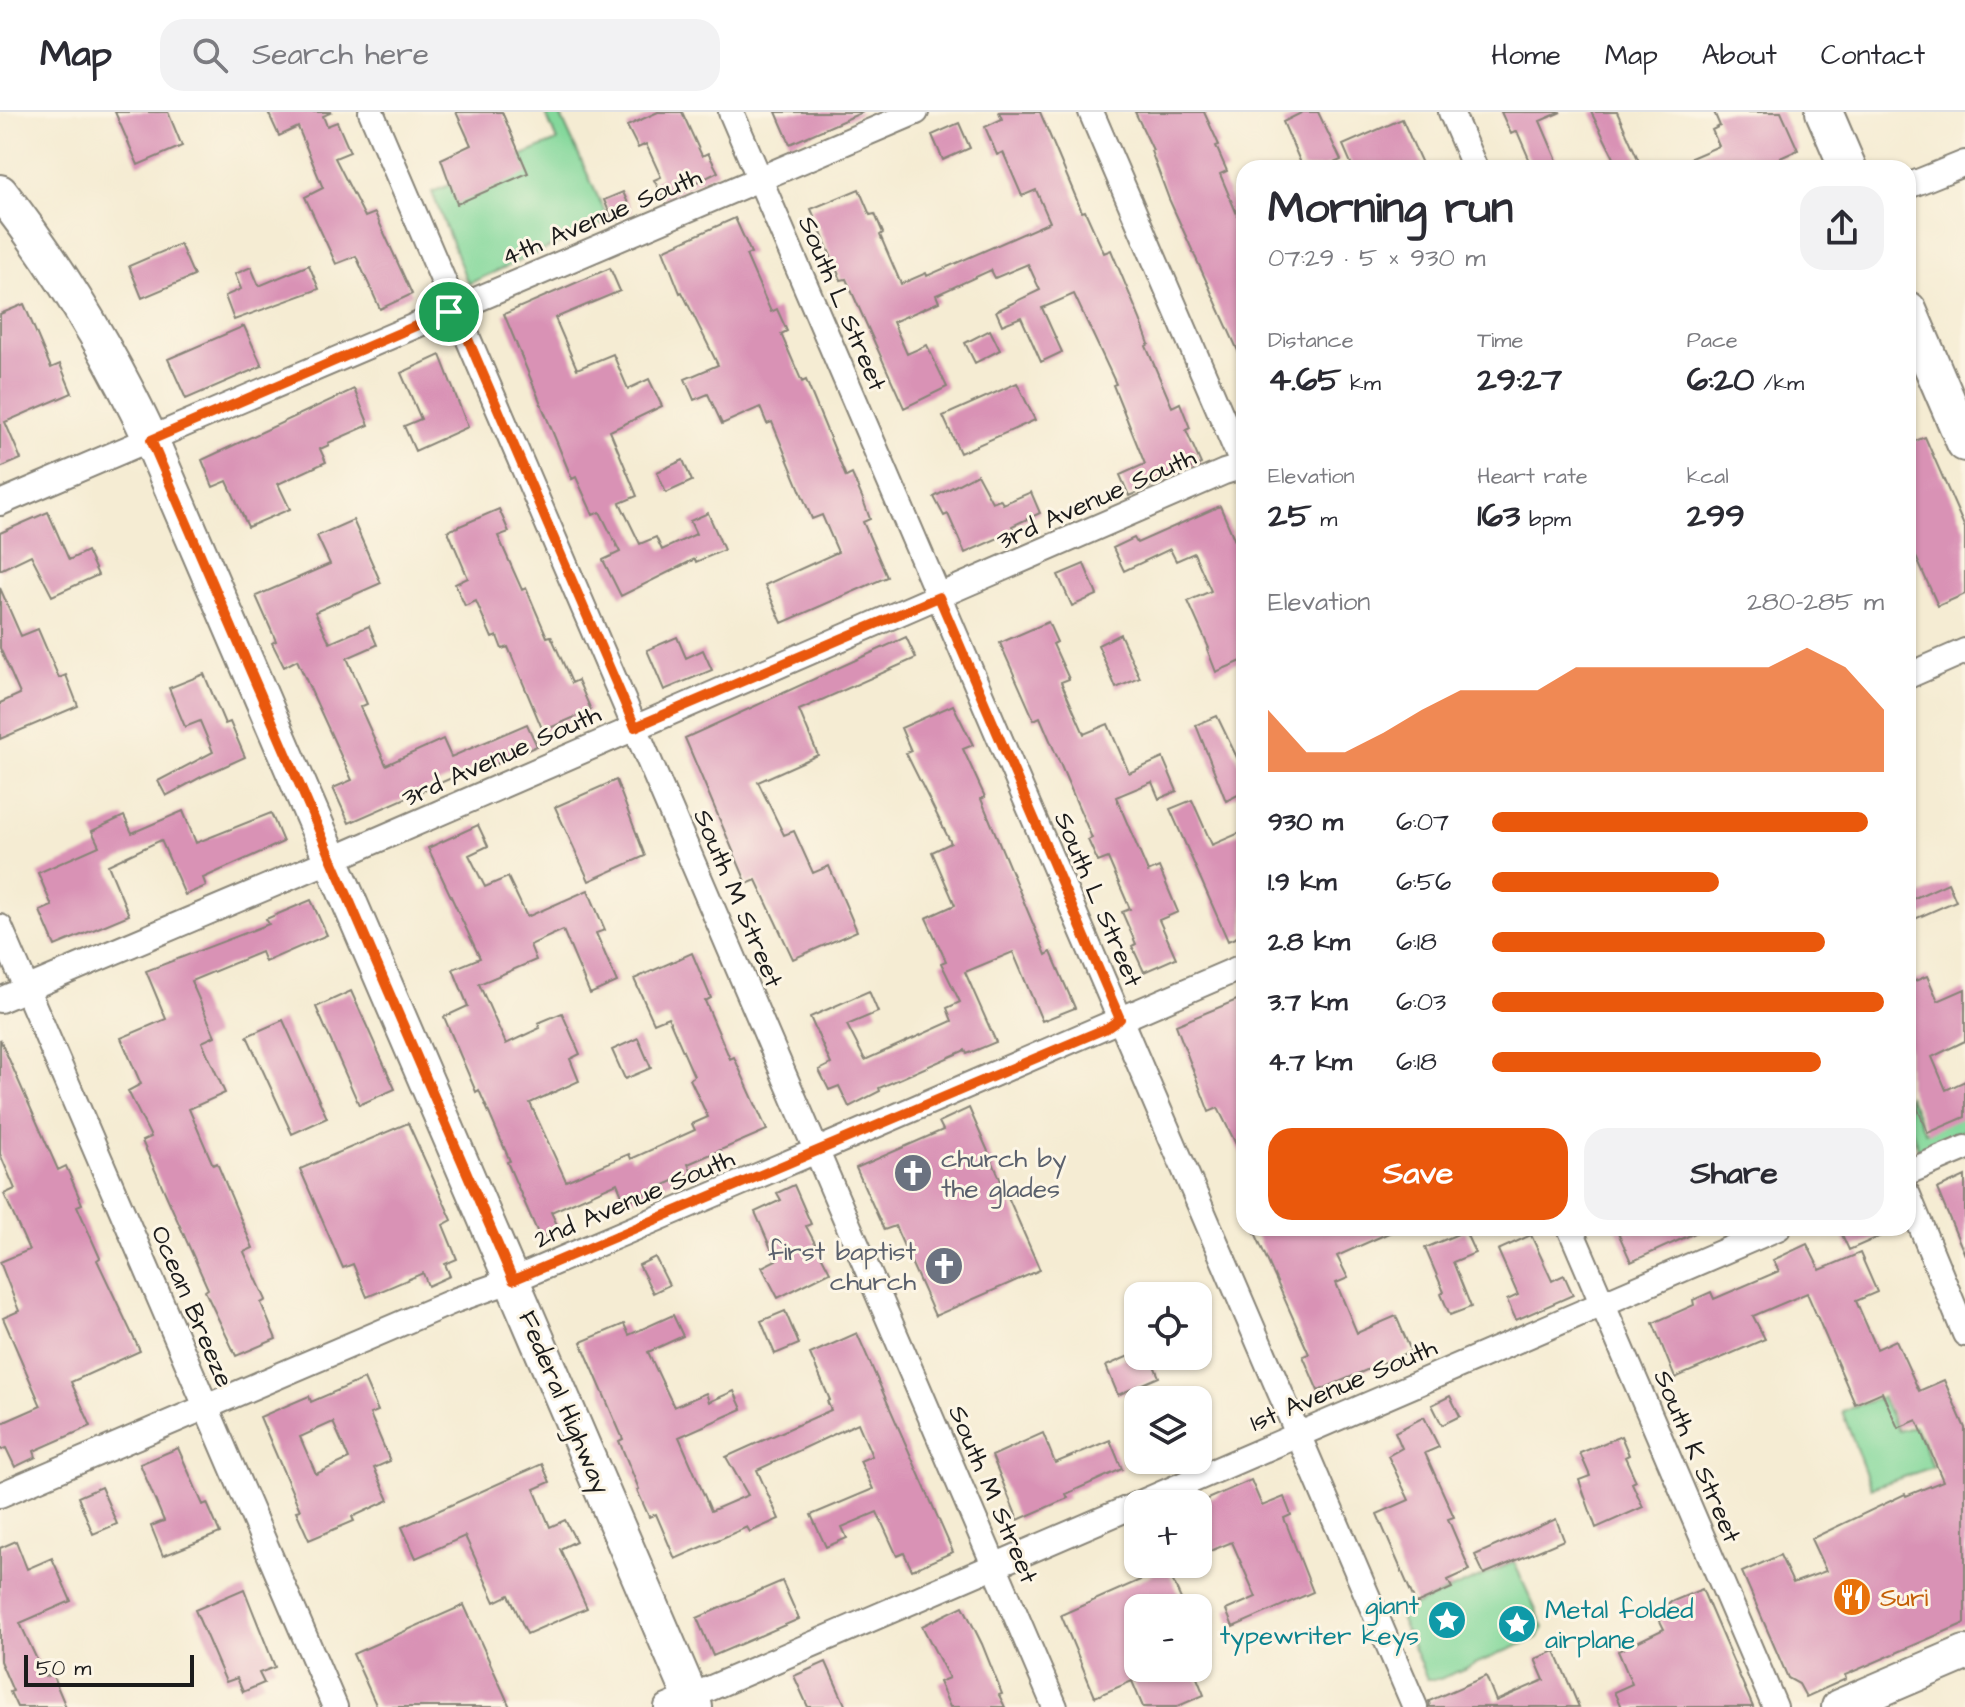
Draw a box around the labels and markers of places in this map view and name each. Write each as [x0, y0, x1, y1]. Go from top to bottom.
pin [415, 278, 483, 346]
place label: church by the glades [941, 1141, 1066, 1209]
church icon: church by the glades [892, 1152, 934, 1194]
place label: first baptist church [768, 1234, 916, 1300]
church icon: first baptist church [923, 1245, 965, 1287]
restaurant icon: Suri [1831, 1576, 1873, 1618]
place label: Suri [1880, 1580, 1928, 1616]
place label: giant typewriter keys [1220, 1588, 1419, 1656]
place label: Metal folded airplane [1545, 1592, 1694, 1658]
place icon: giant typewriter keys [1426, 1599, 1468, 1641]
place icon: Metal folded airplane [1496, 1603, 1538, 1645]

